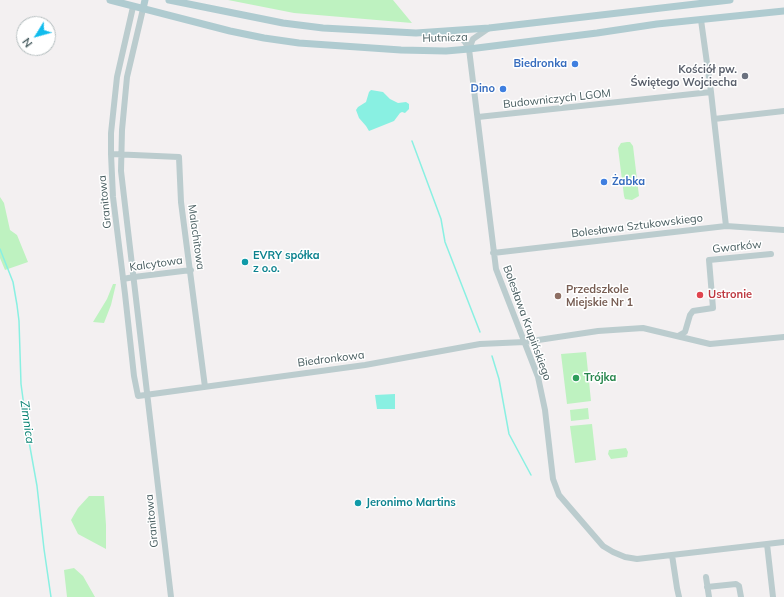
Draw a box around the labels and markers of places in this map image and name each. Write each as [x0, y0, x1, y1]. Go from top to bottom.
place label: Biedronka [513, 57, 567, 71]
marker: Biedronka [570, 59, 580, 69]
place label: Kościół pw. Świętego Wojciecha [630, 63, 737, 89]
marker: Kościół pw. Świętego Wojciecha [740, 71, 750, 81]
place label: Dino [471, 82, 495, 96]
marker: Dino [498, 84, 508, 94]
place label: Żabka [612, 175, 645, 189]
marker: Żabka [599, 177, 609, 187]
place label: EVRY spółka z o.o. [253, 249, 320, 275]
marker: EVRY spółka z o.o. [240, 257, 250, 267]
place label: Przedszkole Miejskie Nr 1 [566, 283, 633, 309]
place label: Ustronie [708, 288, 752, 302]
marker: Ustronie [695, 290, 705, 300]
marker: Przedszkole Miejskie Nr 1 [553, 291, 563, 301]
place label: Trójka [584, 371, 616, 385]
marker: Trójka [571, 373, 581, 383]
place label: Jeronimo Martins [366, 496, 456, 510]
marker: Jeronimo Martins [353, 498, 363, 508]

